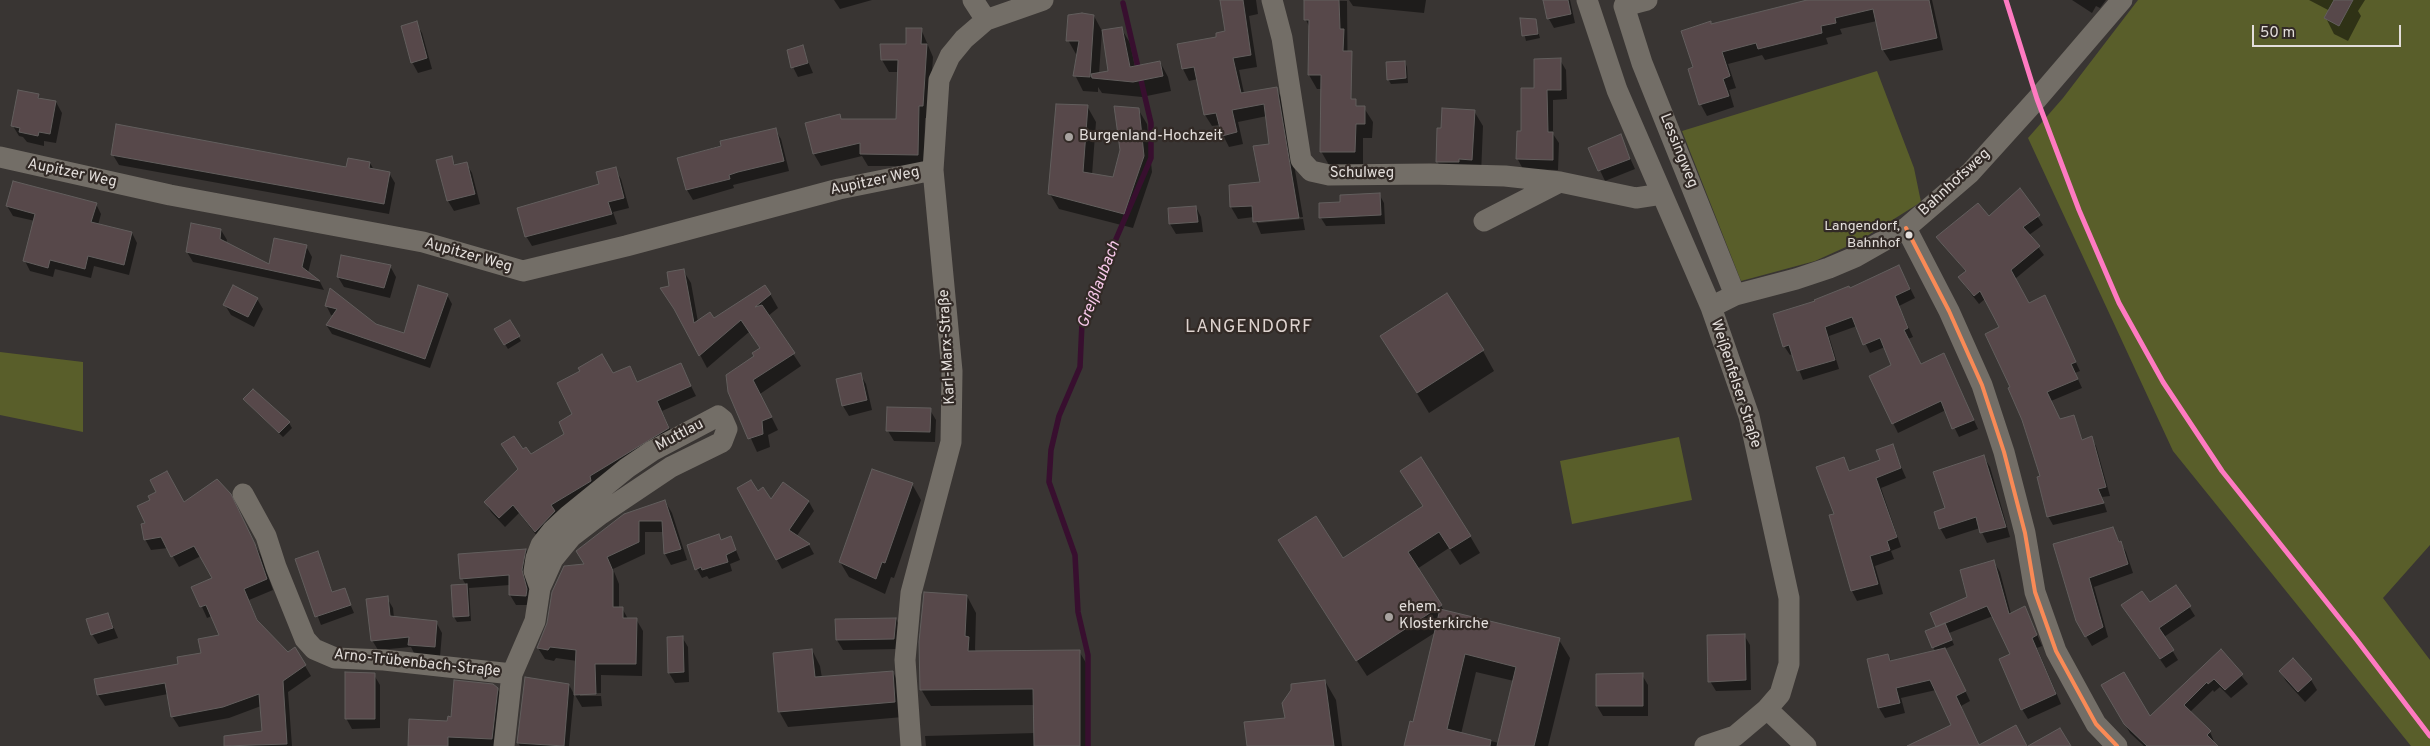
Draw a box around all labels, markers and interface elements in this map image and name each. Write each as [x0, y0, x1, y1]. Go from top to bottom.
scale bar [2255, 15, 2404, 47]
text: 50 m [2260, 24, 2295, 43]
street label: Lessingweg [1655, 111, 1701, 191]
place label: Burgenland-Hochzeit [1079, 128, 1223, 146]
marker: Burgenland-Hochzeit [1063, 131, 1075, 143]
street label: Bahnhofsweg [1916, 145, 1994, 221]
street label: Aupitzer Weg [26, 156, 118, 192]
street label: Aupitzer Weg [829, 164, 921, 200]
street label: Schulweg [1330, 165, 1394, 183]
place label: Langendorf, Bahnhof [1824, 219, 1900, 252]
marker: Langendorf, Bahnhof [1904, 230, 1914, 240]
street label: Aupitzer Weg [422, 235, 514, 277]
water label: Greißlaubach [1075, 239, 1125, 331]
street label: Karl-Marx-Straße [936, 289, 960, 405]
district label: LANGENDORF [1184, 317, 1314, 339]
street label: Weißenfelser Straße [1706, 318, 1764, 450]
street label: Muttlau [653, 416, 707, 456]
place label: ehem. Klosterkirche [1399, 599, 1489, 634]
marker: ehem. Klosterkirche [1383, 611, 1395, 623]
street label: Arno-Trübenbach-Straße [333, 646, 501, 682]

